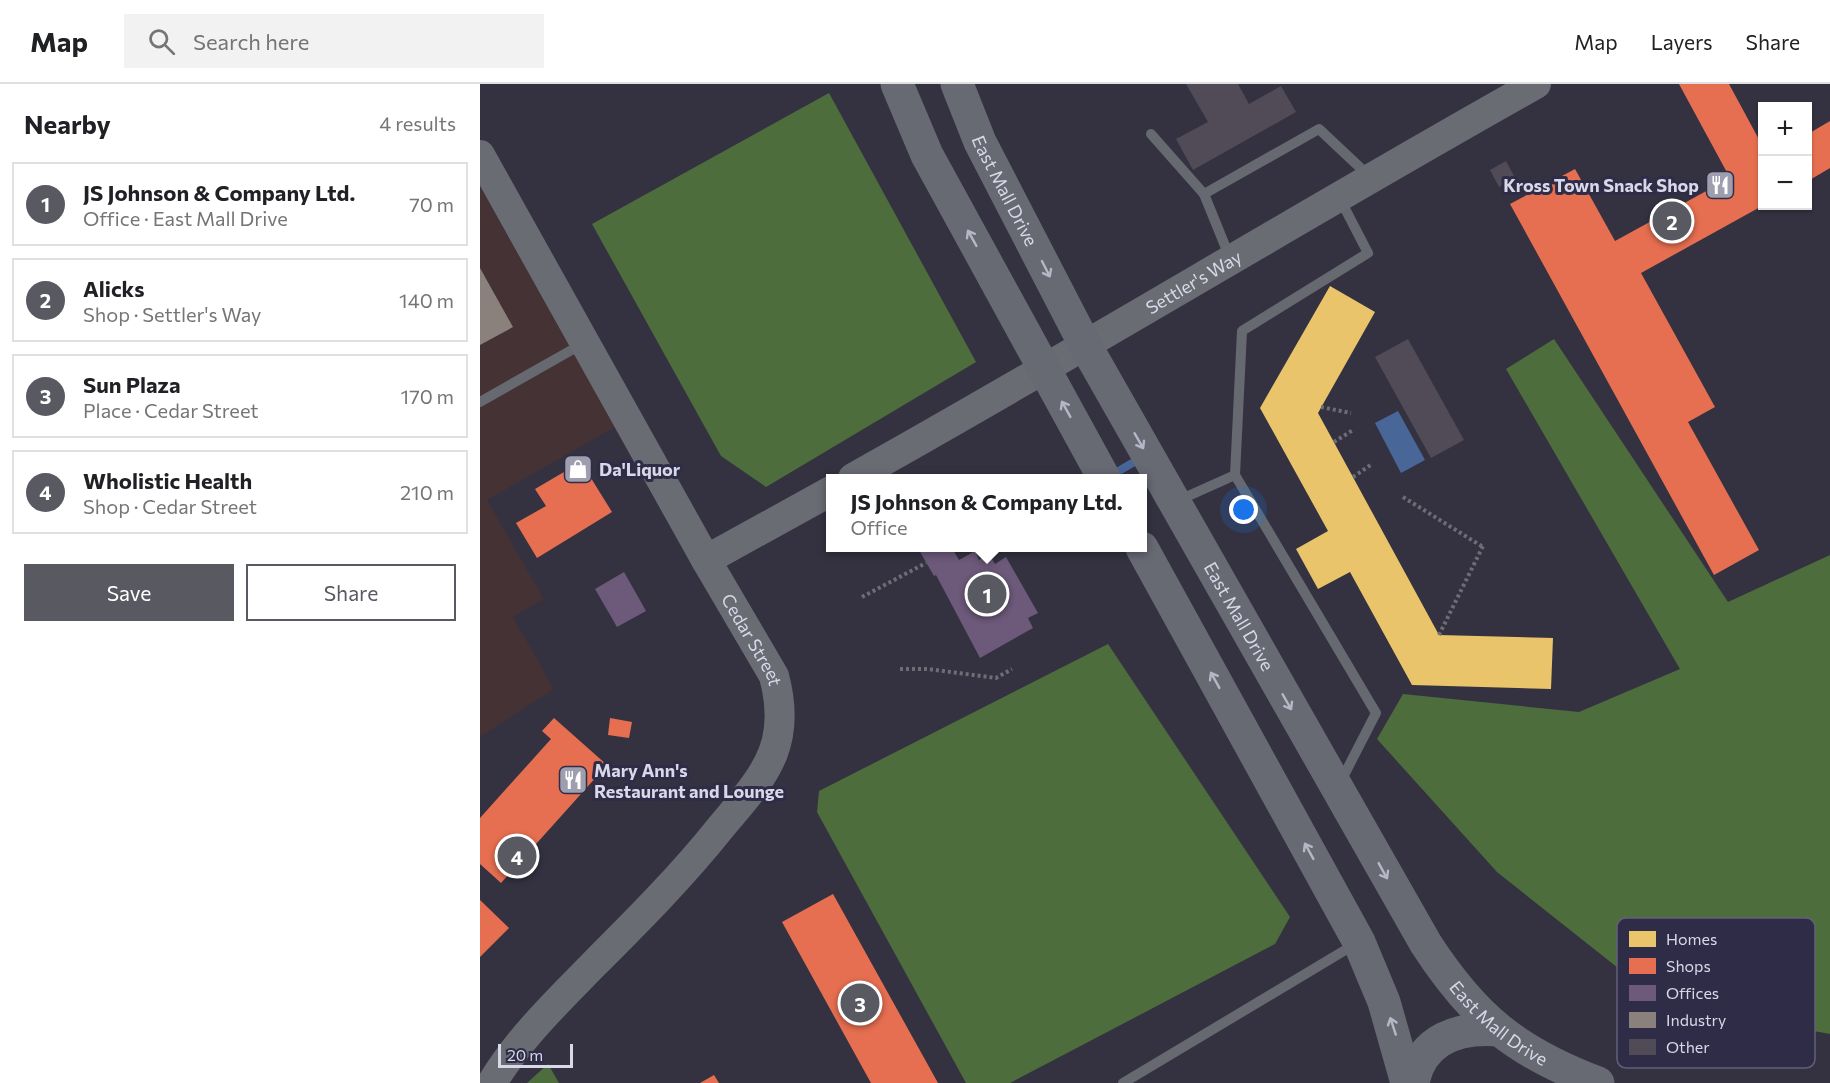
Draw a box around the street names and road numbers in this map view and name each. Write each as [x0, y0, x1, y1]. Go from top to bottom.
street label: East Mall Drive [967, 132, 1043, 250]
street label: Settler's Way [1142, 245, 1245, 318]
street label: East Mall Drive [1200, 558, 1279, 675]
street label: Cedar Street [717, 589, 787, 688]
street label: East Mall Drive [1445, 976, 1552, 1070]

